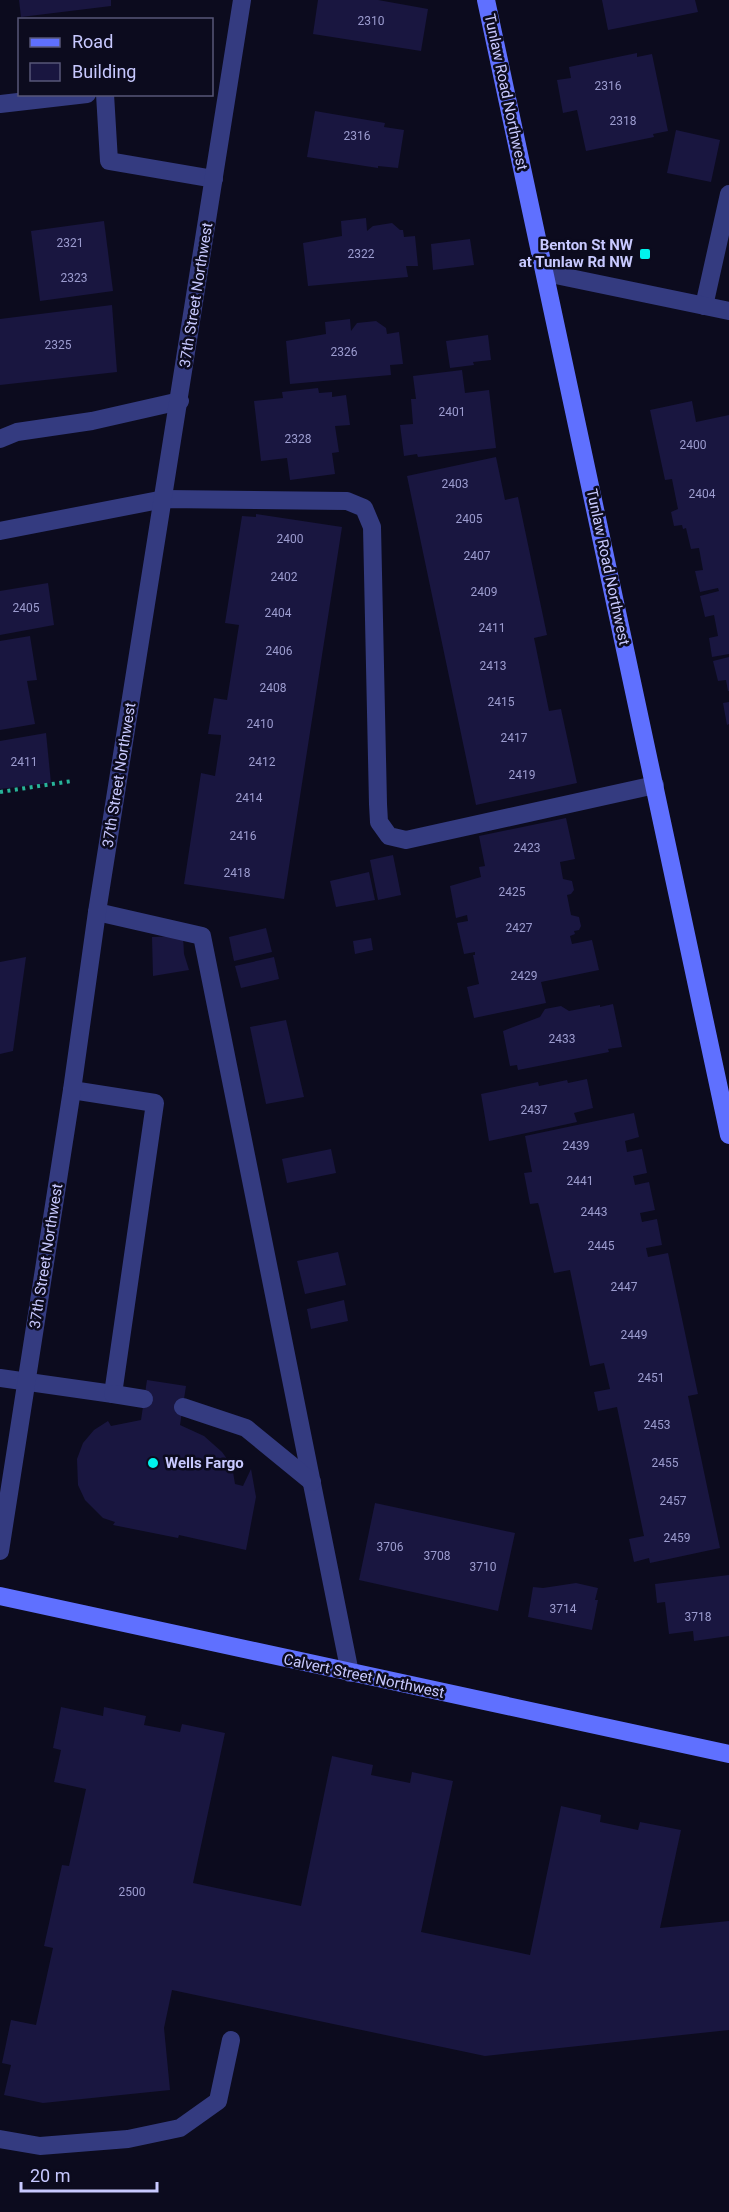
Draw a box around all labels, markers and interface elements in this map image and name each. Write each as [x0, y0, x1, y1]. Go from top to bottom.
street label: Tunlaw Road Northwest [481, 12, 531, 172]
house number: 2310 [358, 14, 385, 28]
legend [18, 18, 213, 96]
text: Road [72, 31, 113, 52]
text: Building [72, 61, 136, 82]
house number: 2316 [595, 79, 622, 93]
house number: 2318 [610, 114, 637, 128]
house number: 2316 [344, 129, 371, 143]
street label: 37th Street Northwest [176, 221, 216, 369]
house number: 2321 [57, 236, 83, 250]
place label: Benton St NW at Tunlaw Rd NW [519, 236, 633, 271]
house number: 2322 [348, 247, 375, 261]
marker: Benton St NW at Tunlaw Rd NW [638, 247, 652, 261]
house number: 2323 [61, 271, 87, 285]
house number: 2325 [45, 338, 72, 352]
house number: 2326 [331, 345, 358, 359]
house number: 2401 [439, 405, 465, 419]
house number: 2328 [285, 432, 312, 446]
house number: 2400 [680, 438, 707, 452]
house number: 2403 [442, 477, 468, 491]
street label: Tunlaw Road Northwest [583, 487, 633, 647]
house number: 2404 [689, 487, 716, 501]
house number: 2405 [456, 512, 483, 526]
house number: 2400 [277, 532, 304, 546]
house number: 2407 [464, 549, 491, 563]
house number: 2402 [271, 570, 298, 584]
house number: 2409 [471, 585, 497, 599]
house number: 2405 [13, 601, 40, 615]
house number: 2404 [265, 606, 292, 620]
house number: 2411 [479, 621, 505, 635]
house number: 2406 [266, 644, 293, 658]
house number: 2413 [480, 659, 506, 673]
house number: 2408 [260, 681, 287, 695]
house number: 2415 [488, 695, 515, 709]
street label: 37th Street Northwest [99, 701, 139, 849]
house number: 2410 [247, 717, 274, 731]
house number: 2417 [501, 731, 528, 745]
house number: 2411 [11, 755, 37, 769]
house number: 2412 [249, 755, 276, 769]
house number: 2419 [509, 768, 535, 782]
house number: 2414 [236, 791, 263, 805]
house number: 2416 [230, 829, 257, 843]
house number: 2423 [514, 841, 540, 855]
house number: 2418 [224, 866, 251, 880]
house number: 2425 [499, 885, 526, 899]
house number: 2427 [506, 921, 533, 935]
house number: 2429 [511, 969, 537, 983]
house number: 2433 [549, 1032, 575, 1046]
house number: 2437 [521, 1103, 548, 1117]
house number: 2439 [563, 1139, 589, 1153]
house number: 2441 [567, 1174, 593, 1188]
street label: 37th Street Northwest [26, 1182, 66, 1330]
house number: 2443 [581, 1205, 607, 1219]
house number: 2445 [588, 1239, 615, 1253]
house number: 2447 [611, 1280, 638, 1294]
house number: 2449 [621, 1328, 647, 1342]
house number: 2451 [638, 1371, 664, 1385]
house number: 2453 [644, 1418, 670, 1432]
place label: Wells Fargo [165, 1454, 244, 1472]
marker: Wells Fargo [146, 1456, 160, 1470]
house number: 2455 [652, 1456, 679, 1470]
house number: 2457 [660, 1494, 687, 1508]
house number: 2459 [664, 1531, 690, 1545]
house number: 3706 [377, 1540, 404, 1554]
house number: 3708 [424, 1549, 451, 1563]
house number: 3710 [470, 1560, 497, 1574]
house number: 3714 [550, 1602, 577, 1616]
house number: 3718 [685, 1610, 712, 1624]
street label: Calvert Street Northwest [282, 1650, 446, 1702]
house number: 2500 [119, 1885, 146, 1899]
scale bar [21, 2155, 158, 2193]
text: 20 m [30, 2165, 70, 2186]

